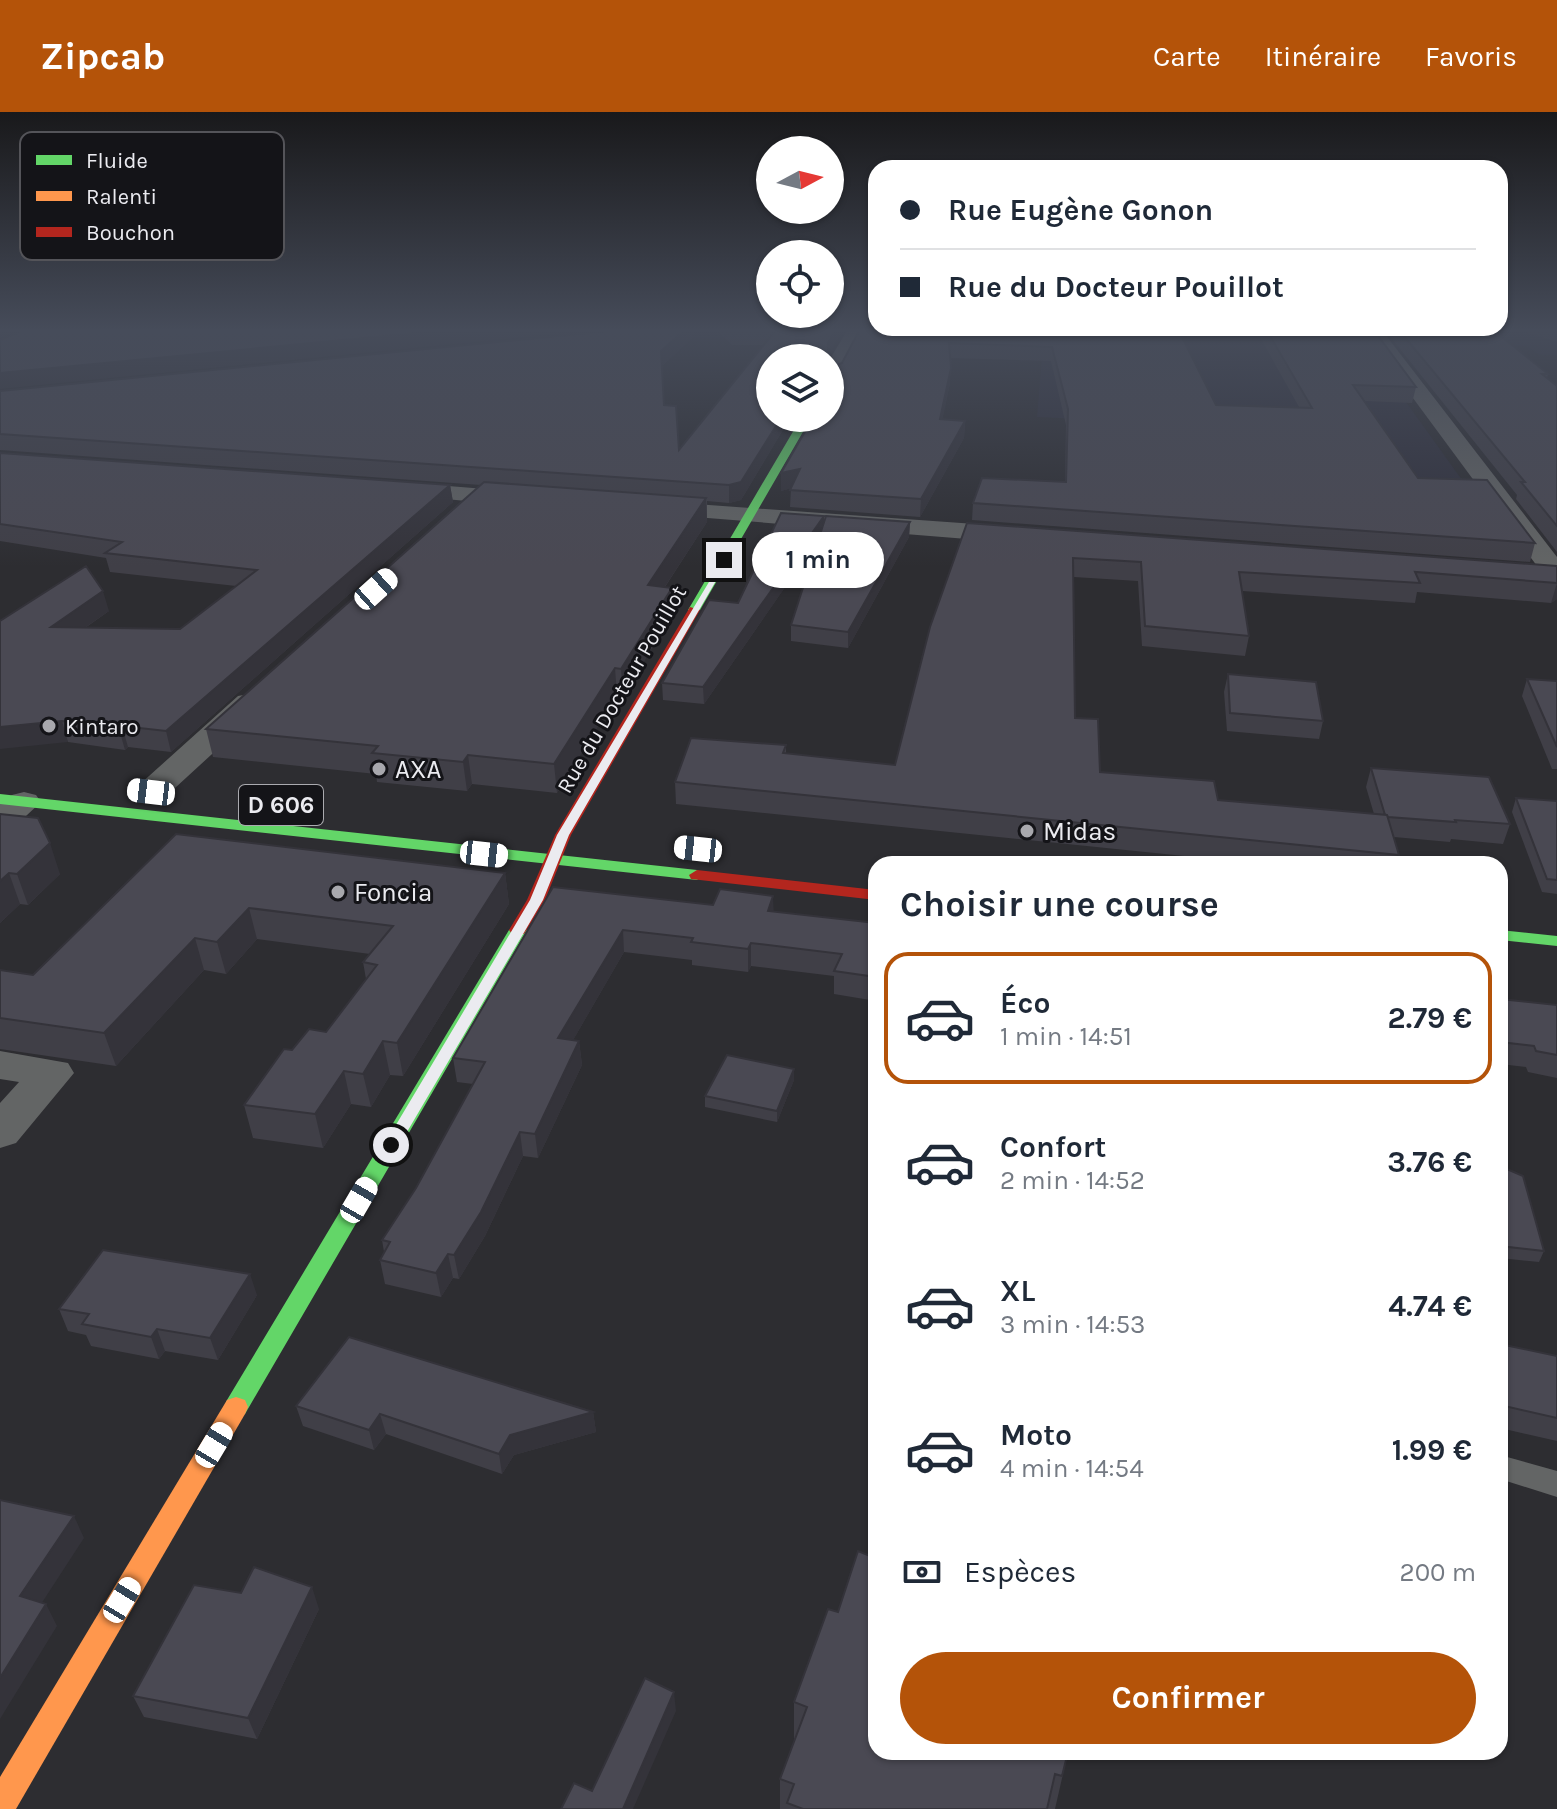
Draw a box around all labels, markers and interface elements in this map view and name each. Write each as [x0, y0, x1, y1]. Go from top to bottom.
text: Zipcab [40, 34, 165, 79]
text: Carte [1153, 40, 1221, 73]
text: Itinéraire [1265, 40, 1381, 73]
text: Favoris [1425, 40, 1517, 73]
legend [20, 132, 284, 260]
north arrow [756, 136, 844, 224]
map controls [756, 136, 844, 432]
text: Fluide [86, 148, 148, 174]
text: Ralenti [86, 184, 157, 210]
text: Rue Eugène Gonon [948, 192, 1213, 228]
text: Bouchon [86, 220, 175, 246]
button: locate [756, 240, 844, 328]
text: Rue du Docteur Pouillot [948, 269, 1284, 305]
button: layers [756, 344, 844, 432]
callout: 1 min [752, 532, 884, 588]
route end [706, 542, 742, 578]
text: 1 min [785, 544, 851, 575]
car [350, 564, 402, 614]
street label: Rue du Docteur Pouillot [552, 581, 692, 798]
place label: Kintaro [65, 714, 139, 740]
marker: Kintaro [40, 717, 58, 735]
place label: AXA [395, 754, 442, 785]
marker: AXA [370, 760, 388, 778]
car [126, 777, 176, 807]
road number: D 606 [239, 785, 323, 825]
place label: Midas [1043, 816, 1116, 847]
marker: Midas [1018, 822, 1036, 840]
car [673, 835, 723, 863]
car [459, 840, 509, 868]
place label: Foncia [354, 877, 432, 908]
marker: Foncia [329, 883, 347, 901]
text: Choisir une course [900, 883, 1219, 925]
icon: car [904, 982, 976, 1054]
text: Éco [1000, 985, 1050, 1021]
text: 2.79 € [1388, 1000, 1472, 1036]
text: 1 min · 14:51 [1000, 1021, 1132, 1052]
icon: car [904, 1126, 976, 1198]
route start [373, 1127, 409, 1163]
text: Confort [1000, 1129, 1106, 1165]
text: 3.76 € [1387, 1144, 1472, 1180]
text: 2 min · 14:52 [1000, 1165, 1145, 1196]
car [337, 1173, 381, 1227]
icon: car [904, 1270, 976, 1342]
text: XL [1000, 1273, 1035, 1309]
text: 4.74 € [1388, 1288, 1472, 1324]
text: 3 min · 14:53 [1000, 1309, 1145, 1340]
icon: car [904, 1414, 976, 1486]
text: Moto [1000, 1417, 1072, 1453]
car [191, 1418, 237, 1472]
text: 1.99 € [1392, 1432, 1472, 1468]
text: 4 min · 14:54 [1000, 1453, 1144, 1484]
icon: cash [900, 1550, 944, 1594]
text: Espèces [964, 1554, 1076, 1590]
text: 200 m [1400, 1557, 1476, 1588]
car [99, 1573, 145, 1627]
button: Confirmer [900, 1652, 1476, 1744]

